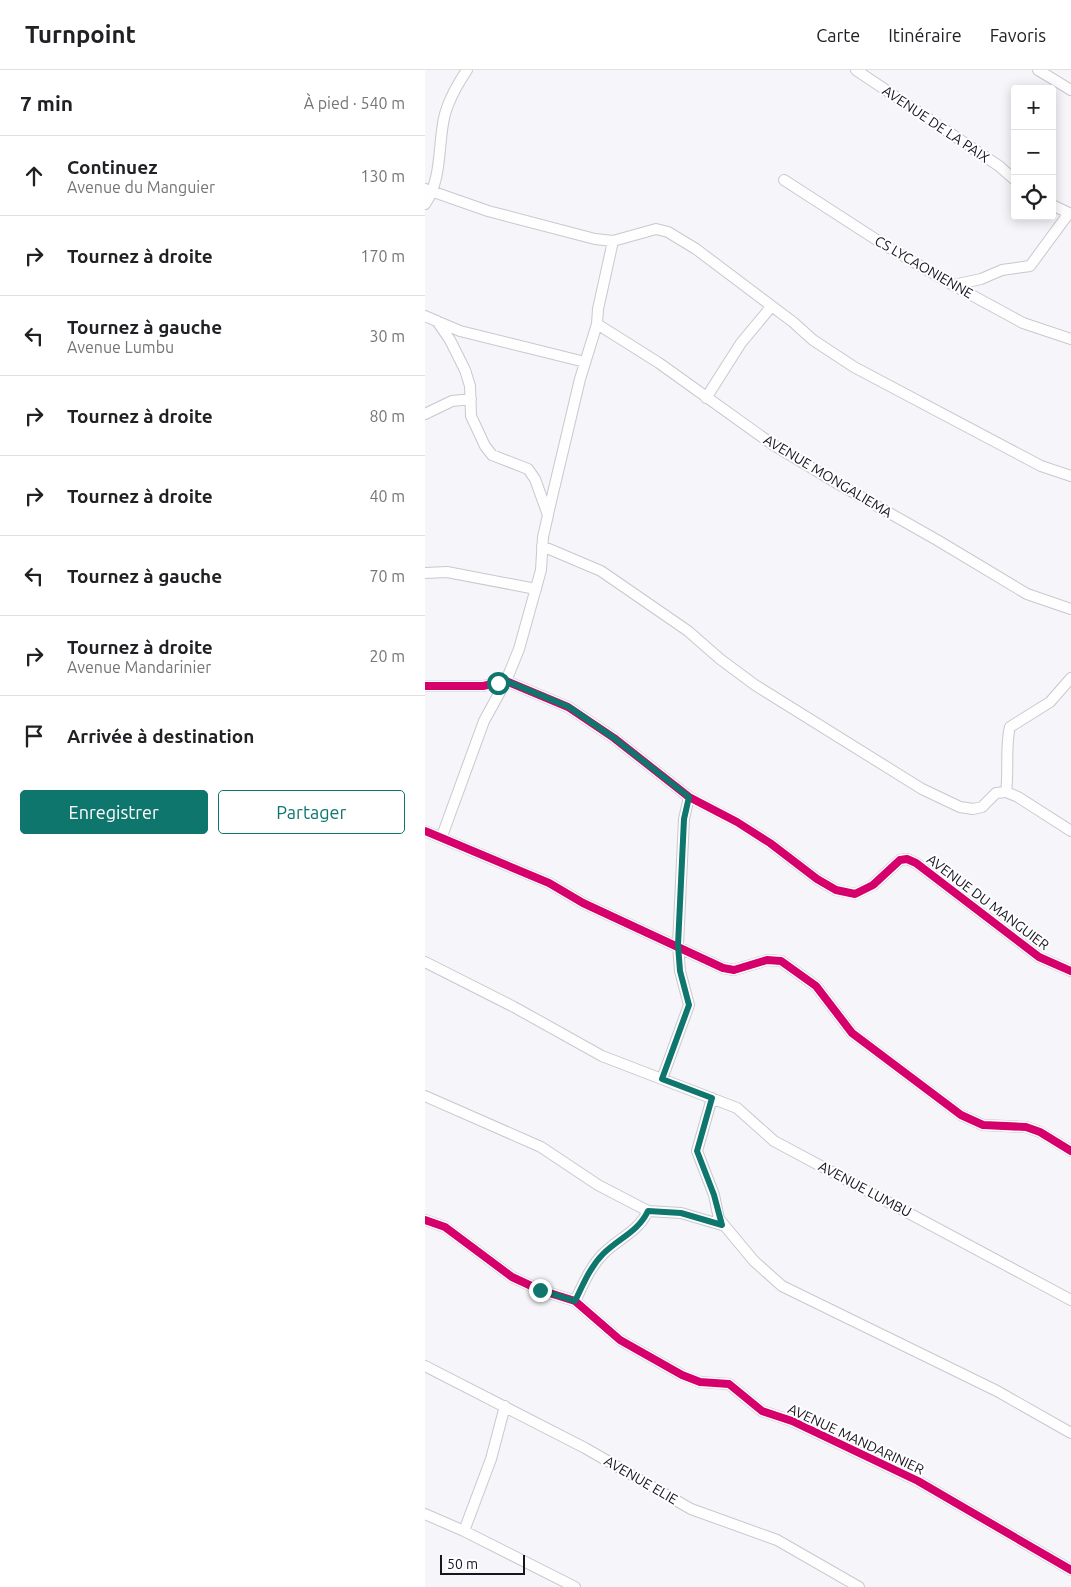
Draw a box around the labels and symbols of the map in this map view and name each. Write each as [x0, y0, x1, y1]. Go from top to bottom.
street label: AVENUE DE LA PAIX [879, 82, 993, 166]
street label: CS LYCAONIENNE [872, 232, 976, 302]
street label: AVENUE MONGALIEMA [761, 431, 895, 521]
route start [487, 672, 510, 695]
street label: AVENUE DU MANGUIER [924, 851, 1052, 953]
street label: AVENUE LUMBU [816, 1158, 914, 1220]
route end [529, 1279, 552, 1302]
street label: AVENUE MANDARINIER [785, 1400, 927, 1478]
street label: AVENUE ELIE [601, 1453, 681, 1508]
scale bar [440, 1552, 525, 1575]

